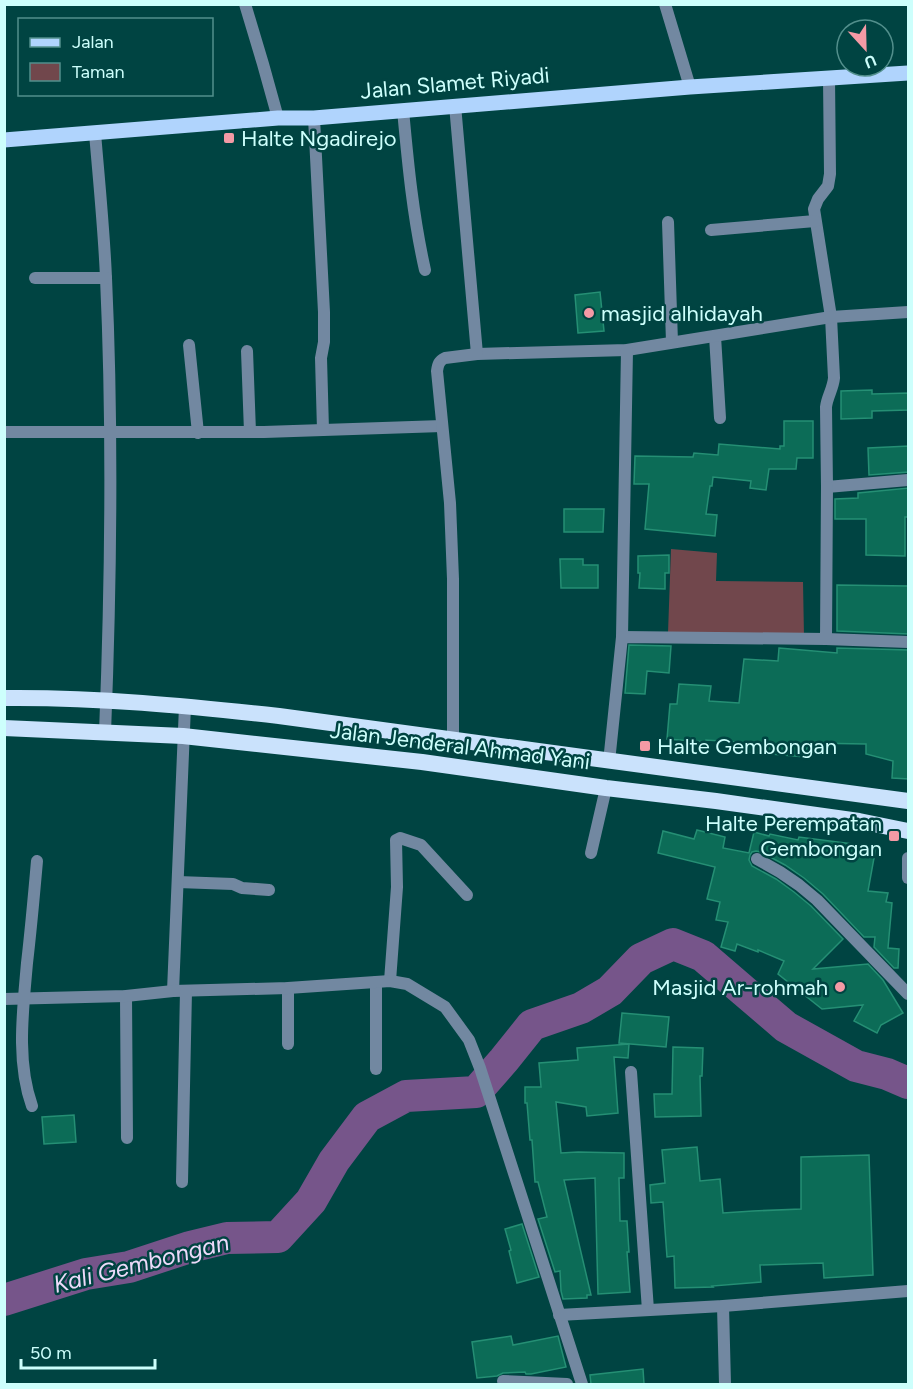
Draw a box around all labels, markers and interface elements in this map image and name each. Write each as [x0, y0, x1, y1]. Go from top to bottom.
legend [18, 18, 213, 96]
north arrow [835, 18, 895, 78]
text: Jalan [72, 31, 114, 53]
text: U [862, 51, 879, 72]
text: Taman [72, 61, 125, 83]
street label: Jalan Slamet Riyadi [359, 61, 551, 105]
place label: Halte Ngadirejo [241, 125, 397, 152]
marker: Halte Ngadirejo [222, 131, 236, 145]
place label: masjid alhidayah [601, 300, 763, 327]
marker: masjid alhidayah [582, 306, 596, 320]
street label: Jalan Jenderal Ahmad Yani [328, 717, 592, 775]
place label: Halte Gembongan [657, 733, 837, 760]
marker: Halte Gembongan [638, 739, 652, 753]
place label: Halte Perempatan Gembongan [705, 810, 882, 862]
marker: Halte Perempatan Gembongan [887, 829, 901, 843]
place label: Masjid Ar-rohmah [652, 974, 828, 1001]
marker: Masjid Ar-rohmah [833, 980, 847, 994]
water label: Kali Gembongan [50, 1227, 232, 1299]
scale bar [21, 1332, 154, 1370]
text: 50 m [30, 1342, 72, 1364]

